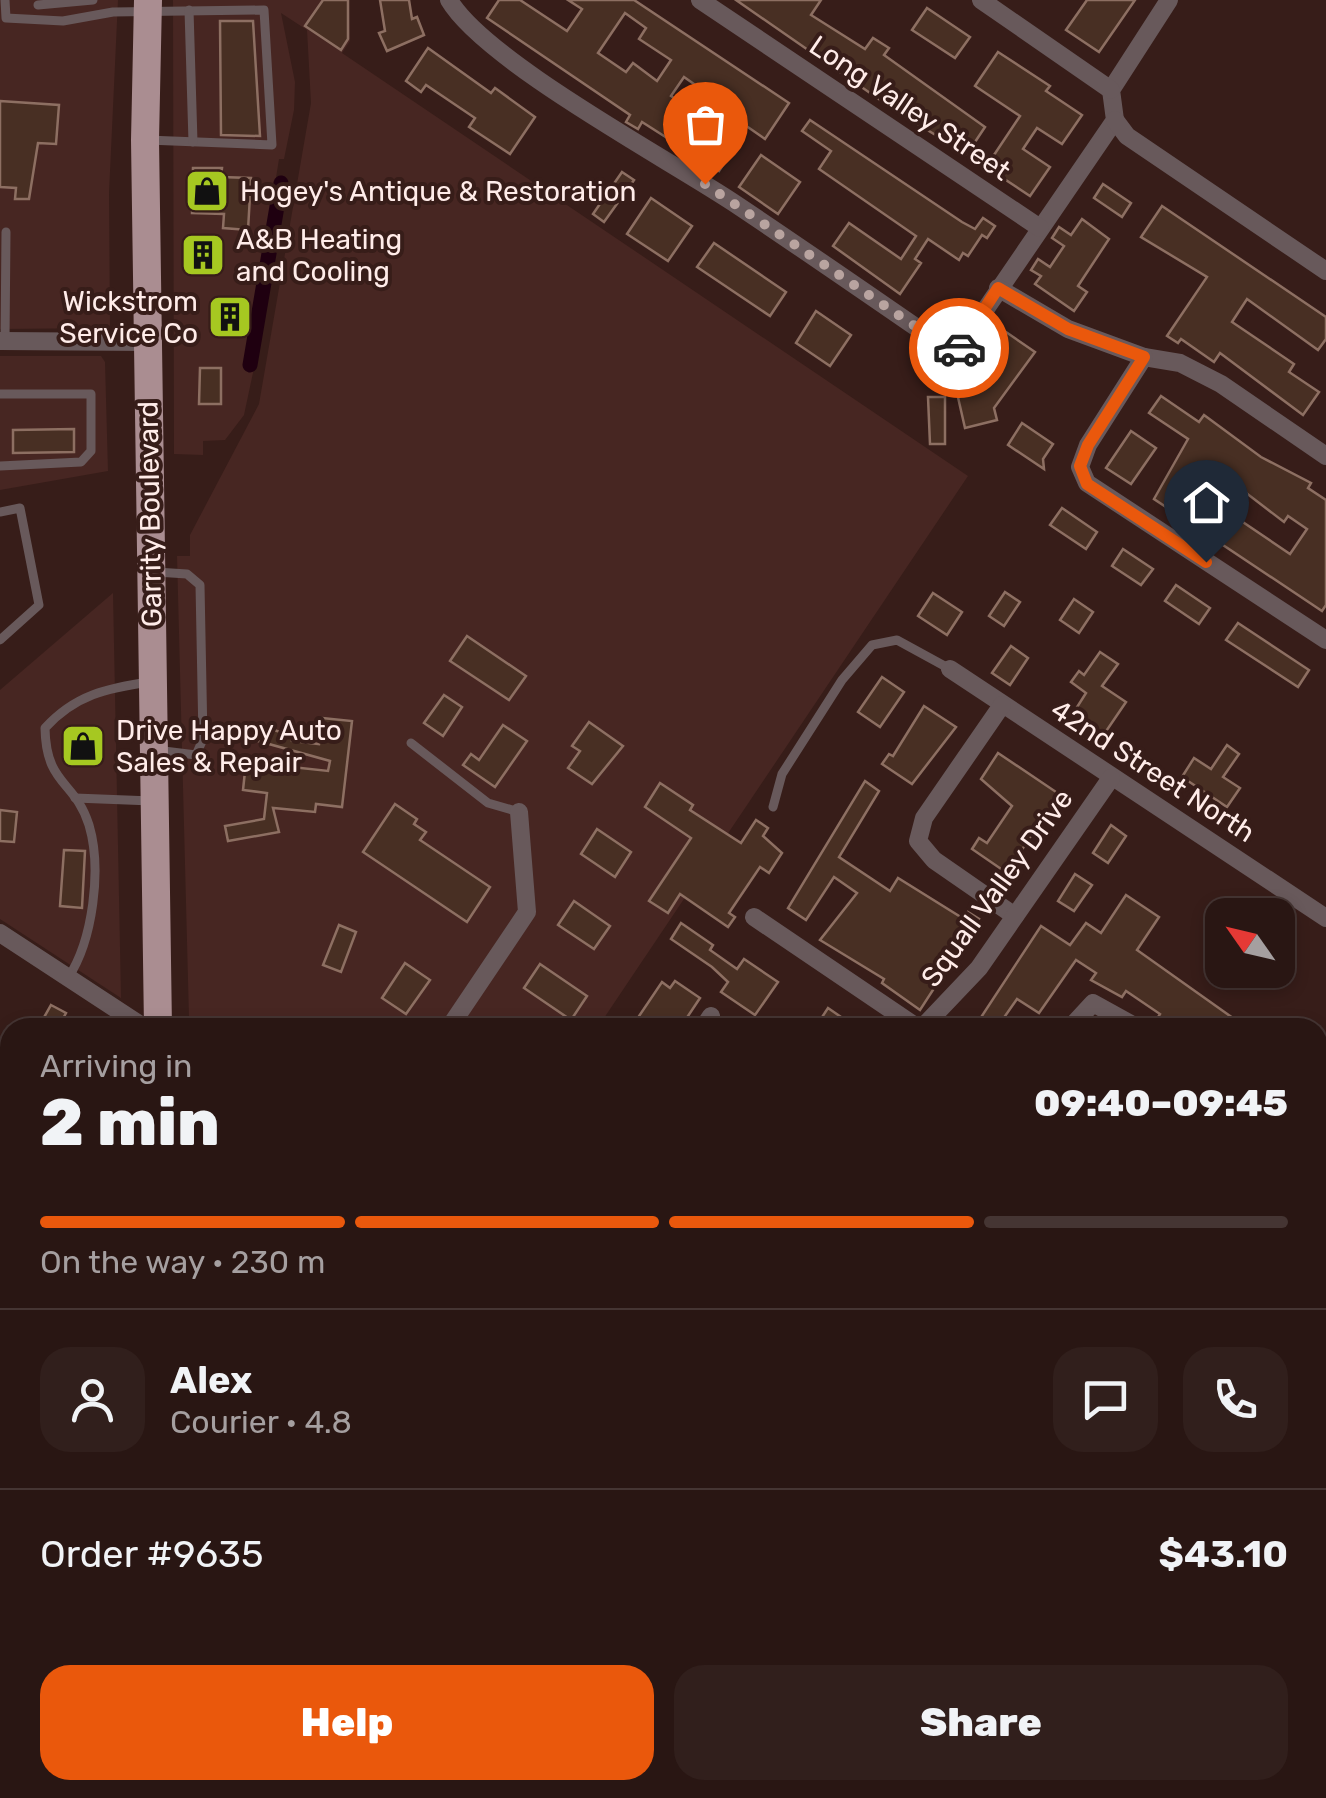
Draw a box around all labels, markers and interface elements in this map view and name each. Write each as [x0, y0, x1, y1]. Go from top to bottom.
street label: Long Valley Street [803, 29, 1017, 187]
pin [663, 82, 748, 185]
icon: bag [678, 97, 733, 152]
shop icon: Hogey's Antique & Restoration [184, 168, 230, 214]
place label: Hogey's Antique & Restoration [240, 175, 637, 208]
place label: A&B Heating and Cooling [236, 223, 402, 288]
building icon: A&B Heating and Cooling [180, 232, 226, 278]
place label: Wickstrom Service Co [59, 285, 198, 350]
building icon: Wickstrom Service Co [207, 294, 253, 340]
courier [909, 298, 1009, 398]
icon: car [932, 321, 987, 376]
street label: Garrity Boulevard [132, 401, 168, 627]
pin [1164, 460, 1249, 563]
icon: home [1179, 475, 1234, 530]
street label: 42nd Street North [1045, 693, 1261, 849]
place label: Drive Happy Auto Sales & Repair [116, 714, 342, 779]
shop icon: Drive Happy Auto Sales & Repair [60, 723, 106, 769]
street label: Squall Valley Drive [914, 783, 1080, 993]
north arrow [1205, 898, 1295, 988]
map controls [1205, 898, 1295, 988]
text: Arriving in [40, 1047, 192, 1085]
text: 09:40–09:45 [1034, 1080, 1288, 1126]
text: 2 min [40, 1084, 220, 1161]
text: On the way · 230 m [40, 1243, 325, 1281]
button: person [40, 1347, 145, 1452]
button: chat [1053, 1347, 1158, 1452]
button: phone [1183, 1347, 1288, 1452]
text: Alex [170, 1357, 252, 1403]
text: Courier · 4.8 [170, 1403, 352, 1441]
text: Order #9635 [40, 1531, 264, 1577]
text: $43.10 [1159, 1531, 1288, 1577]
button: Help [40, 1665, 654, 1780]
button: Share [674, 1665, 1288, 1780]

